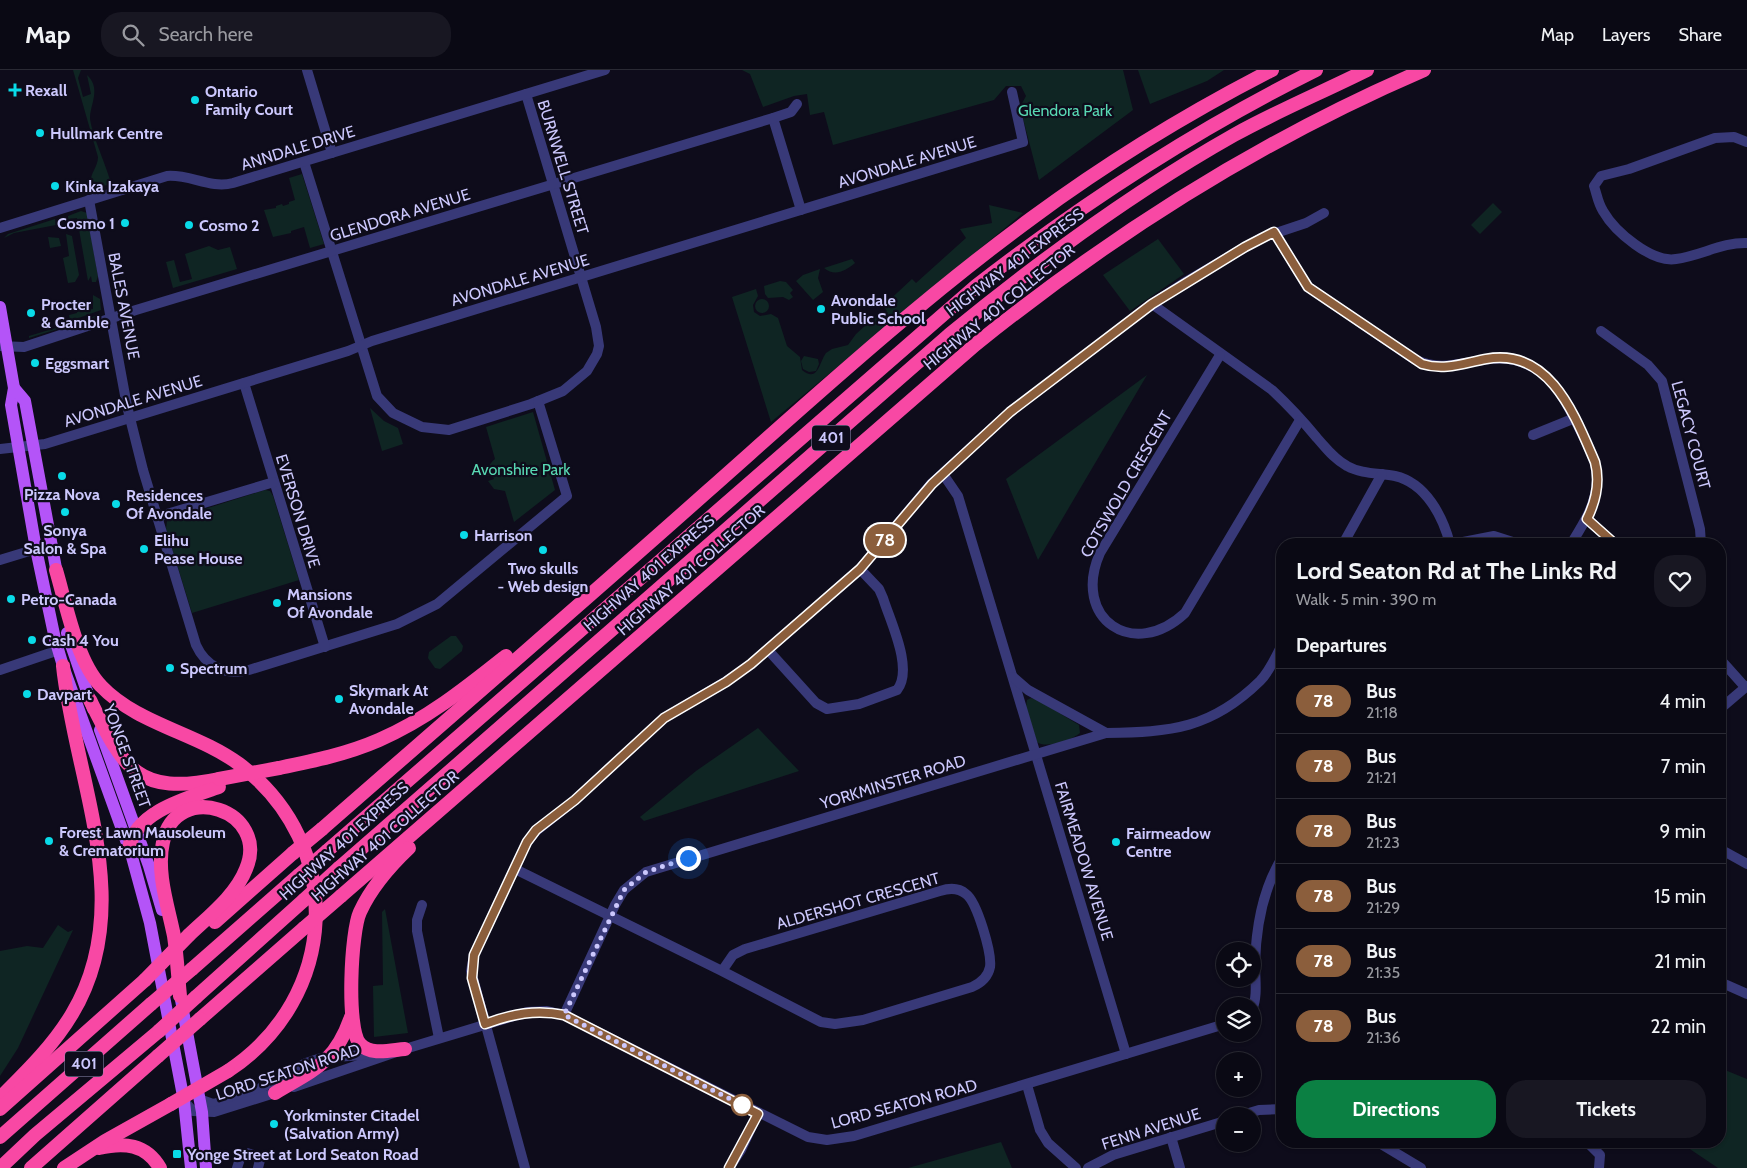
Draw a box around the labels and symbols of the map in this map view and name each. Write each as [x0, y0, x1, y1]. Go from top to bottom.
place label: Rexall [25, 81, 67, 100]
place label: Ontario Family Court [205, 82, 294, 119]
marker: Rexall [9, 84, 21, 96]
marker: Ontario Family Court [189, 94, 201, 106]
street label: BURNWELL STREET [534, 98, 593, 237]
park label: Glendora Park [1018, 101, 1113, 120]
street label: ANNDALE DRIVE [239, 122, 357, 174]
place label: Hullmark Centre [50, 124, 163, 143]
marker: Hullmark Centre [34, 127, 46, 139]
street label: AVONDALE AVENUE [836, 132, 978, 192]
place label: Kinka Izakaya [65, 177, 159, 196]
marker: Kinka Izakaya [49, 180, 61, 192]
street label: GLENDORA AVENUE [328, 185, 472, 245]
street label: HIGHWAY 401 EXPRESS [942, 204, 1088, 320]
place label: Cosmo 1 [57, 214, 115, 233]
place label: Cosmo 2 [199, 216, 260, 235]
marker: Cosmo 1 [119, 217, 131, 229]
marker: Cosmo 2 [183, 219, 195, 231]
street label: HIGHWAY 401 COLLECTOR [919, 240, 1079, 374]
street label: AVONDALE AVENUE [449, 250, 591, 310]
street label: BALES AVENUE [104, 251, 144, 361]
place label: Avondale Public School [831, 291, 925, 328]
place label: Procter & Gamble [41, 295, 109, 332]
marker: Avondale Public School [815, 303, 827, 315]
marker: Procter & Gamble [25, 307, 37, 319]
place label: Eggsmart [45, 354, 110, 373]
marker: Eggsmart [29, 357, 41, 369]
street label: AVONDALE AVENUE [62, 371, 204, 431]
street label: LEGACY COURT [1667, 379, 1715, 492]
street label: COTSWOLD CRESCENT [1076, 407, 1176, 561]
road number: 401 [812, 426, 850, 450]
street label: EVERSON DRIVE [272, 452, 324, 570]
park label: Avonshire Park [472, 460, 571, 479]
marker: Pizza Nova [56, 470, 68, 482]
place label: Pizza Nova [24, 485, 100, 504]
place label: Residences Of Avondale [126, 486, 212, 523]
marker: Residences Of Avondale [110, 498, 122, 510]
street label: HIGHWAY 401 COLLECTOR [613, 500, 769, 639]
marker: Sonya Salon & Spa [59, 506, 71, 518]
street label: HIGHWAY 401 EXPRESS [580, 511, 718, 635]
place label: Sonya Salon & Spa [24, 521, 106, 558]
line badge: 78 [862, 524, 908, 556]
place label: Harrison [474, 526, 533, 545]
marker: Harrison [458, 529, 470, 541]
place label: Elihu Pease House [154, 531, 243, 568]
marker: Elihu Pease House [138, 543, 150, 555]
marker: Two skulls - Web design [537, 544, 549, 556]
place label: Two skulls - Web design [498, 559, 588, 596]
place label: Mansions Of Avondale [287, 585, 373, 622]
place label: Petro-Canada [21, 590, 117, 609]
marker: Petro-Canada [5, 593, 17, 605]
marker: Mansions Of Avondale [271, 597, 283, 609]
place label: Cash 4 You [42, 631, 119, 650]
marker: Cash 4 You [26, 634, 38, 646]
place label: Spectrum [180, 659, 247, 678]
marker: Spectrum [164, 662, 176, 674]
place label: Skymark At Avondale [349, 681, 429, 718]
place label: Davpart [37, 685, 92, 704]
marker: Davpart [21, 688, 33, 700]
marker: Skymark At Avondale [333, 693, 345, 705]
street label: YONGE STREET [99, 700, 155, 811]
street label: YORKMINSTER ROAD [817, 751, 968, 813]
street label: HIGHWAY 401 COLLECTOR [307, 766, 463, 905]
street label: HIGHWAY 401 EXPRESS [275, 778, 413, 904]
street label: FAIRMEADOW AVENUE [1051, 779, 1117, 943]
place label: Forest Lawn Mausoleum & Crematorium [59, 823, 226, 860]
place label: Fairmeadow Centre [1126, 824, 1211, 861]
marker: Forest Lawn Mausoleum & Crematorium [43, 835, 55, 847]
marker: Fairmeadow Centre [1110, 836, 1122, 848]
your location [676, 846, 701, 871]
street label: ALDERSHOT CRESCENT [774, 868, 942, 933]
street label: LORD SEATON ROAD [213, 1040, 363, 1104]
road number: 401 [65, 1052, 103, 1076]
street label: LORD SEATON ROAD [829, 1075, 979, 1133]
unlabelled marker [731, 1094, 753, 1116]
street label: FENN AVENUE [1099, 1104, 1203, 1154]
place label: Yorkminster Citadel (Salvation Army) [283, 1106, 419, 1143]
marker: Yorkminster Citadel (Salvation Army) [268, 1118, 280, 1130]
place label: Yonge Street at Lord Seaton Road [186, 1145, 419, 1164]
marker: Yonge Street at Lord Seaton Road [171, 1148, 183, 1160]

